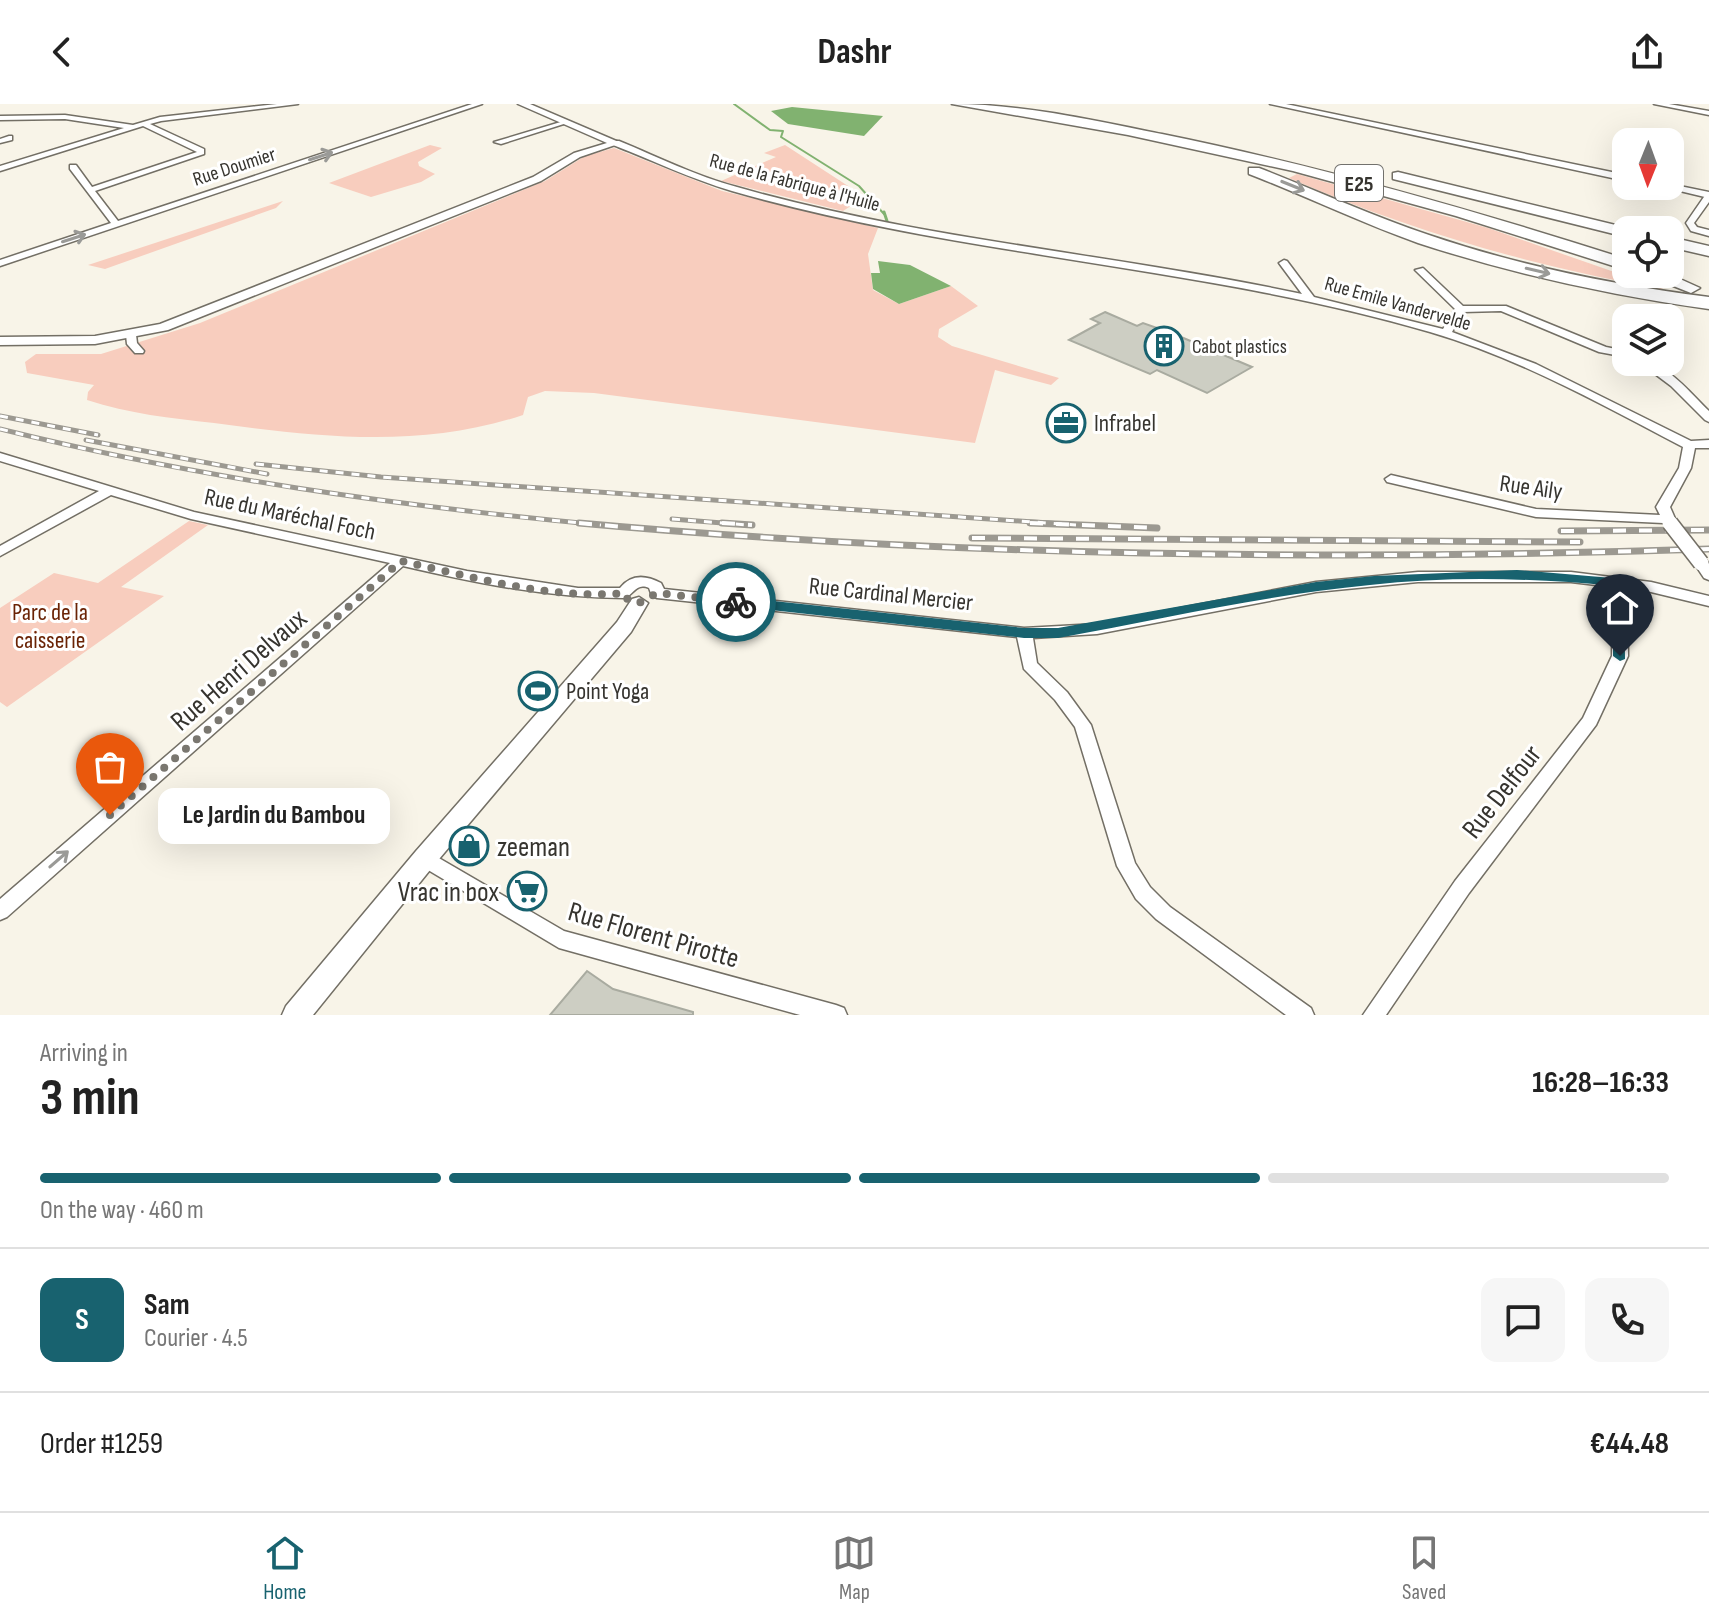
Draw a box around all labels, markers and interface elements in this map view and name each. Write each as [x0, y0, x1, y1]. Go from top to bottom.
icon: back [40, 30, 84, 74]
icon: share [1625, 30, 1669, 74]
text: Dashr [817, 31, 892, 74]
north arrow [1612, 128, 1684, 200]
map controls [1612, 128, 1684, 376]
street label: Rue Doumier [190, 142, 279, 192]
one-way arrow [308, 148, 333, 163]
street label: Rue de la Fabrique à l'Huile [707, 149, 883, 217]
road number: E25 [1335, 165, 1383, 201]
one-way arrow [1280, 180, 1305, 195]
button: locate [1612, 216, 1684, 288]
one-way arrow [61, 230, 86, 245]
one-way arrow [1525, 264, 1551, 279]
street label: Rue Emile Vandervelde [1322, 272, 1474, 336]
button: layers [1612, 304, 1684, 376]
building icon: Cabot plastics [1143, 325, 1185, 367]
place label: Cabot plastics [1192, 335, 1287, 359]
office icon: Infrabel [1045, 402, 1087, 444]
place label: Infrabel [1094, 409, 1156, 438]
street label: Rue Aily [1498, 469, 1564, 506]
street label: Rue du Maréchal Foch [202, 482, 378, 547]
courier [696, 562, 776, 642]
street label: Rue Cardinal Mercier [807, 571, 975, 618]
pin [1586, 574, 1654, 656]
icon: bike [714, 580, 758, 624]
icon: home [1598, 586, 1642, 630]
park label: Parc de la caisserie [12, 598, 88, 655]
street label: Rue Henri Delvaux [164, 602, 314, 738]
sports icon: Point Yoga [517, 670, 559, 712]
place label: Point Yoga [566, 677, 649, 706]
pin [76, 733, 144, 815]
street label: Rue Delfour [1455, 739, 1549, 845]
icon: bag [88, 745, 132, 789]
callout: Le Jardin du Bambou [158, 787, 390, 843]
text: Le Jardin du Bambou [183, 800, 365, 831]
shop icon: zeeman [448, 825, 490, 867]
place label: zeeman [497, 831, 570, 864]
one-way arrow [48, 851, 68, 869]
supermarket icon: Vrac in box [506, 870, 548, 912]
place label: Vrac in box [398, 876, 499, 909]
street label: Rue Florent Pirotte [564, 895, 743, 976]
text: Arriving in [40, 1038, 128, 1069]
text: 16:28–16:33 [1532, 1065, 1669, 1101]
text: 3 min [40, 1067, 140, 1130]
text: On the way · 460 m [40, 1195, 204, 1226]
button: chat [1481, 1278, 1565, 1362]
button: phone [1585, 1278, 1669, 1362]
text: Sam [144, 1287, 190, 1323]
text: S [75, 1302, 89, 1338]
text: Courier · 4.5 [144, 1323, 248, 1354]
text: Order #1259 [40, 1426, 163, 1462]
text: €44.48 [1590, 1426, 1669, 1462]
tab: Home [263, 1531, 307, 1606]
tab: Map [832, 1531, 876, 1606]
tab: Saved [1402, 1531, 1446, 1606]

